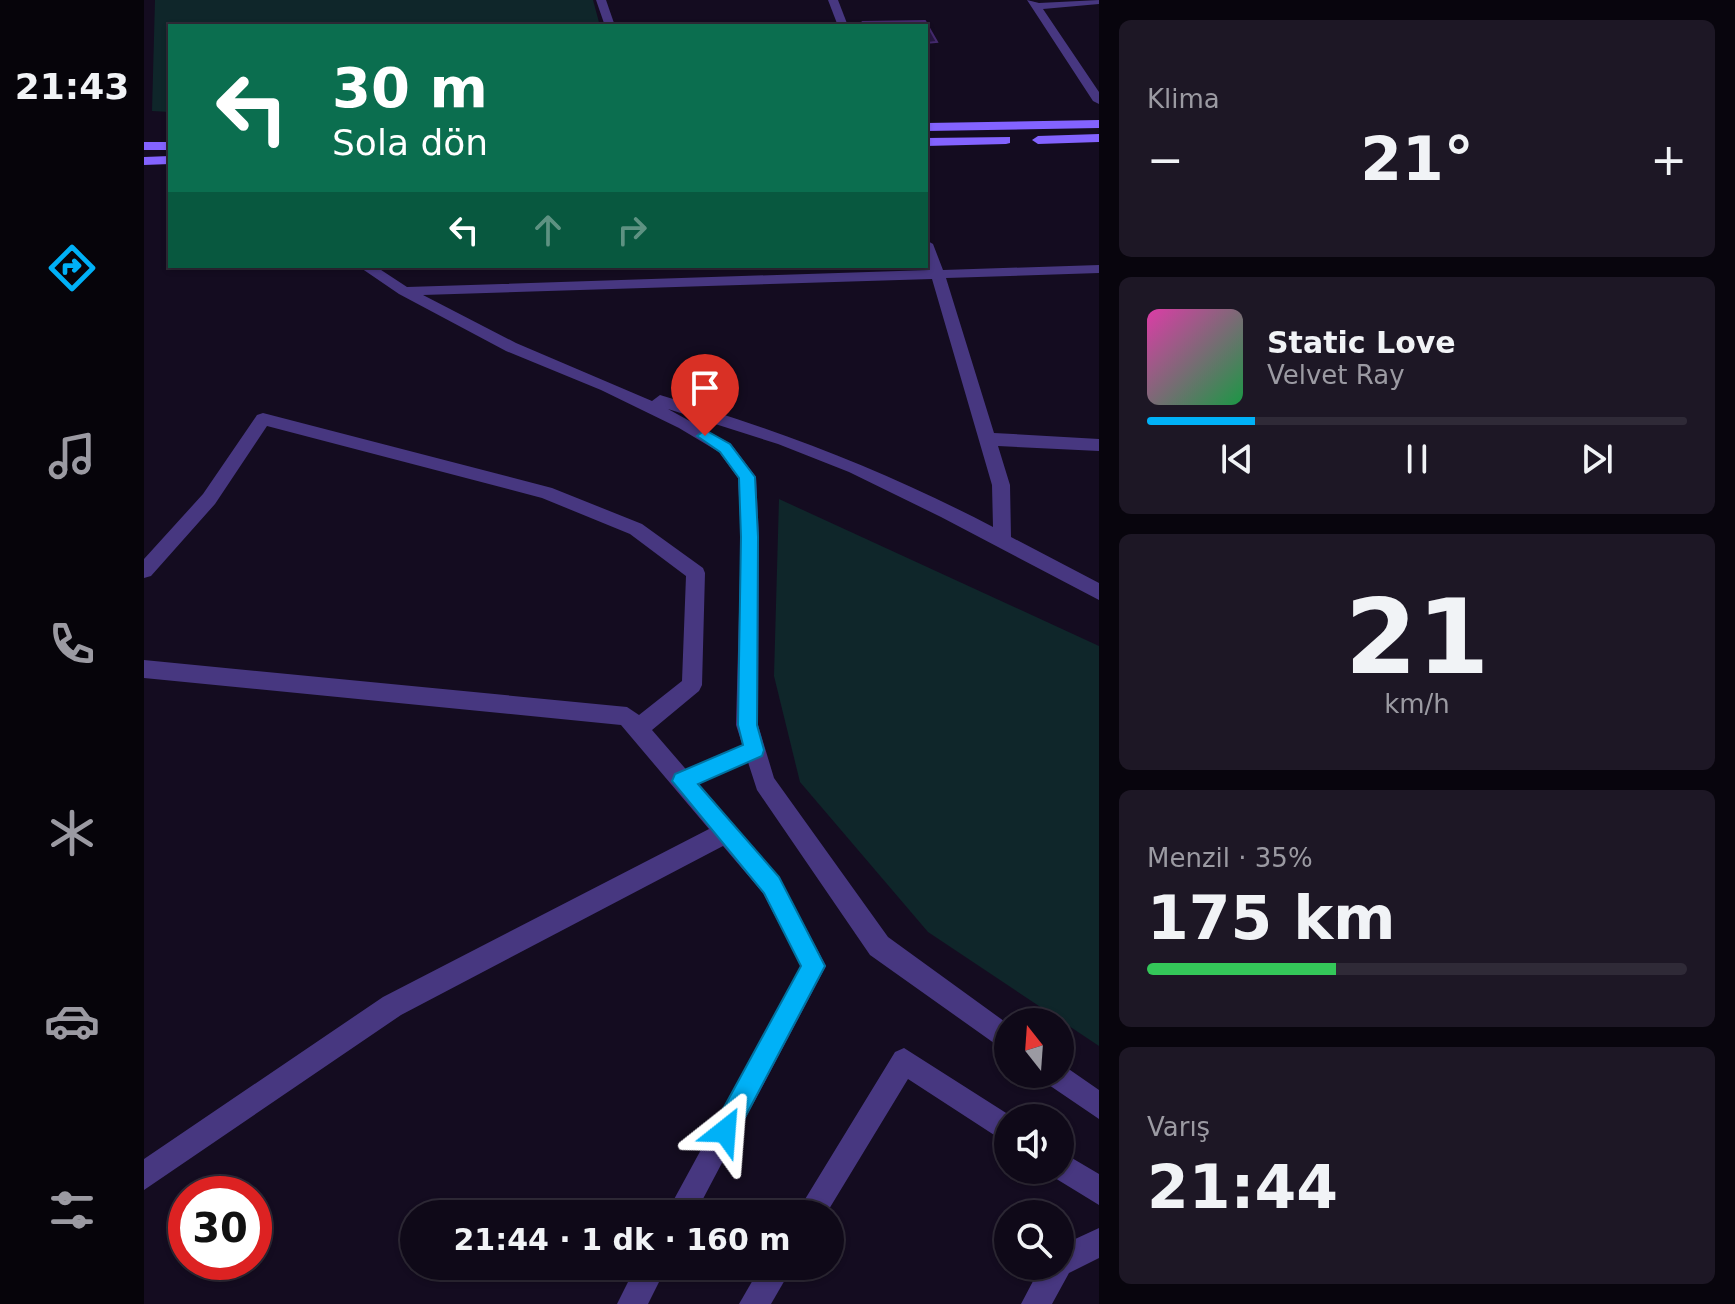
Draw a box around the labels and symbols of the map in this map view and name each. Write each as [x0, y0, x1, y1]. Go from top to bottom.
pin [671, 354, 739, 436]
north arrow [994, 1008, 1074, 1088]
position arrow [683, 1089, 767, 1173]
speed limit sign: 30 [168, 1176, 272, 1280]

